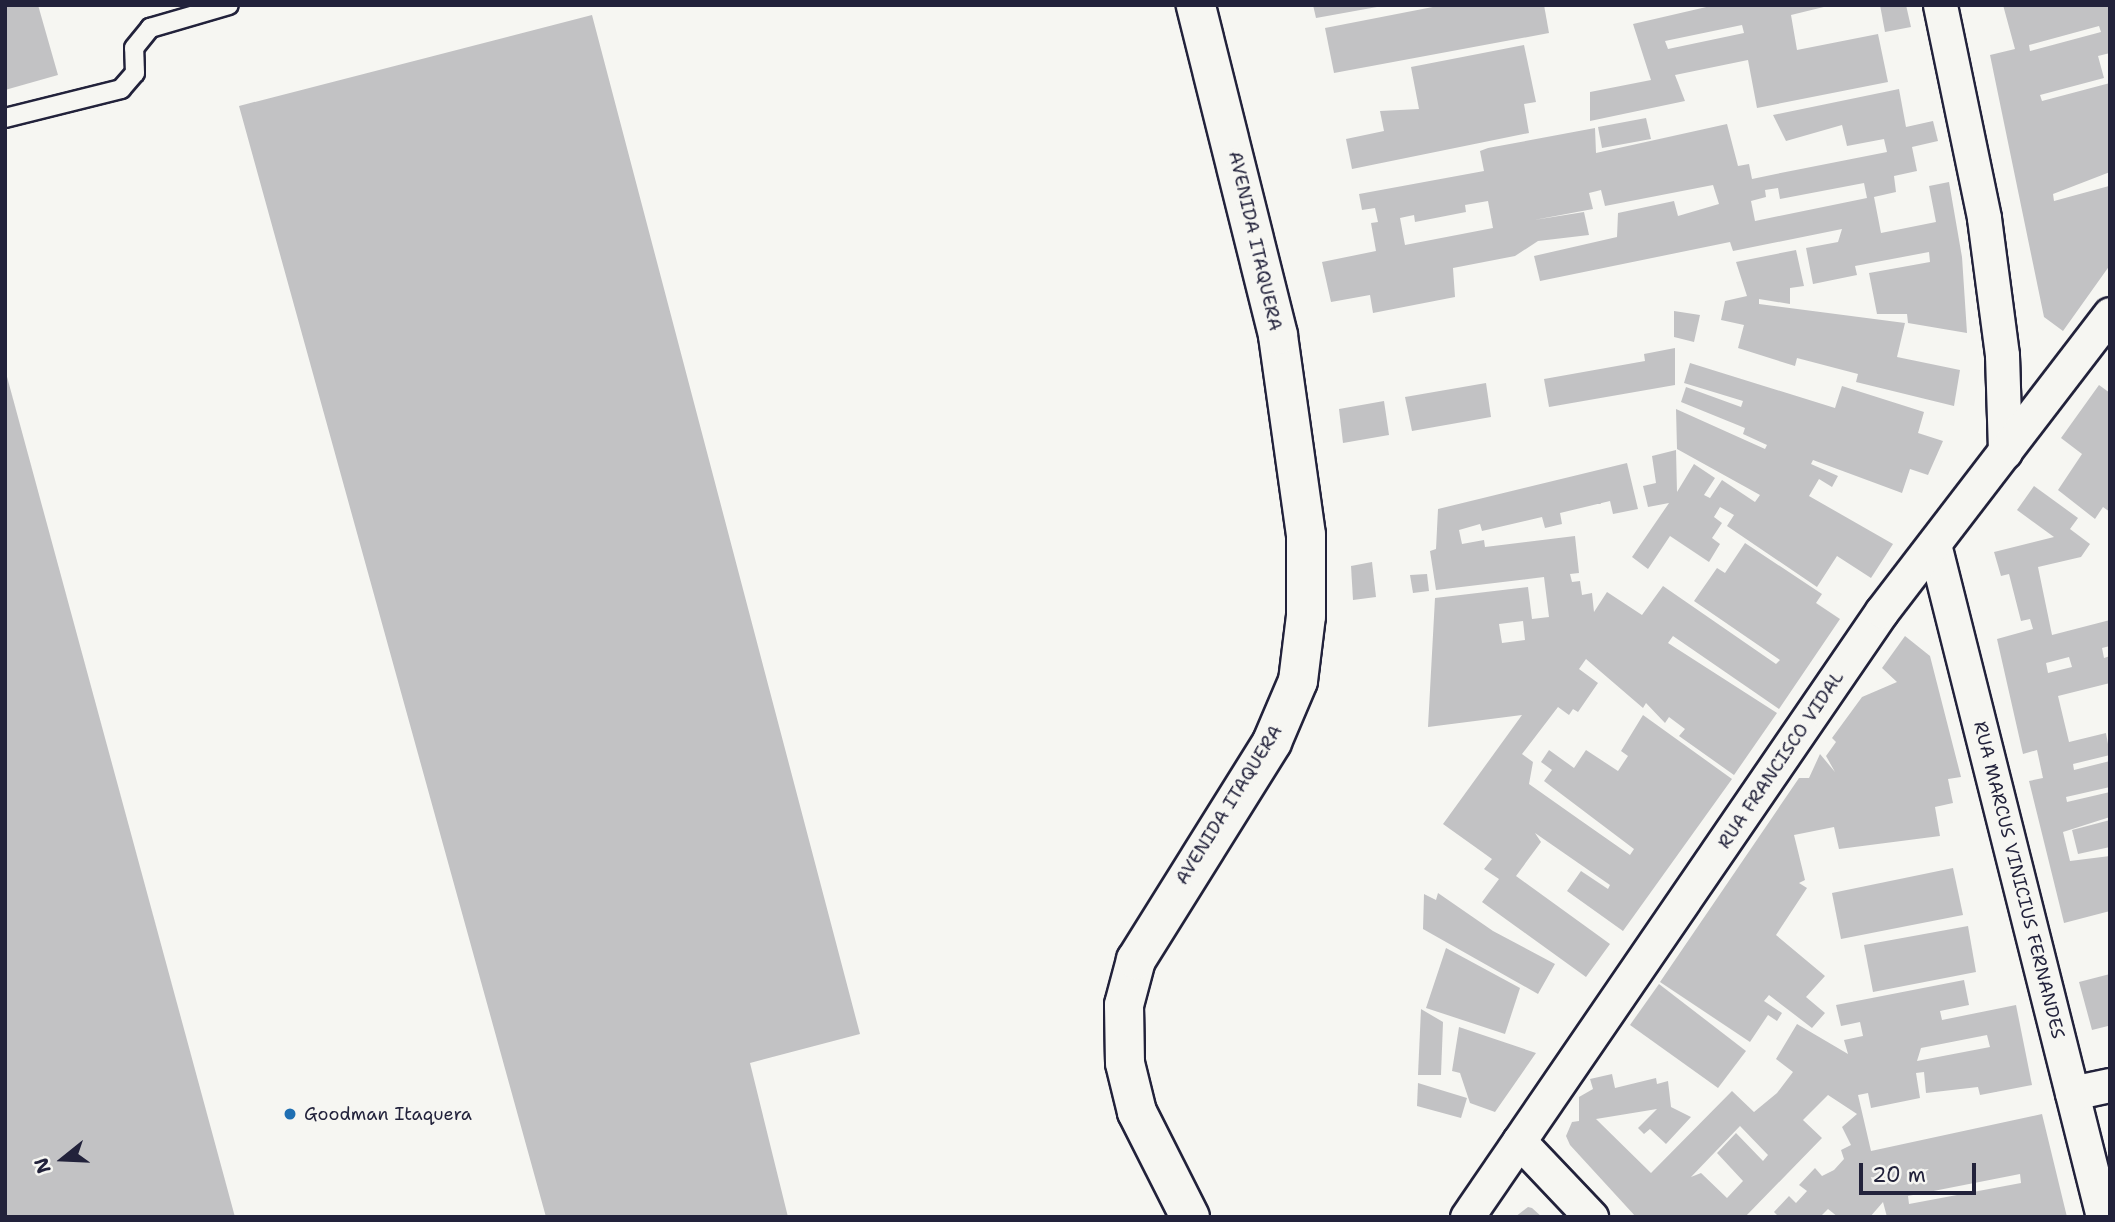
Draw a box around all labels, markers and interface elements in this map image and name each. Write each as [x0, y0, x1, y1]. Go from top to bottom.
street label: AVENIDA ITAQUERA [1224, 149, 1286, 333]
street label: RUA FRANCISCO VIDAL [1714, 667, 1848, 853]
street label: RUA MARCUS VINICIUS FERNANDES [1969, 719, 2069, 1041]
street label: AVENIDA ITAQUERA [1171, 721, 1287, 889]
place label: Goodman Itaquera [304, 1103, 472, 1125]
marker: Goodman Itaquera [282, 1106, 298, 1122]
north arrow [28, 1124, 98, 1194]
scale bar [1863, 1148, 1980, 1192]
text: N [28, 1155, 57, 1177]
text: 20 m [1872, 1161, 1926, 1189]

